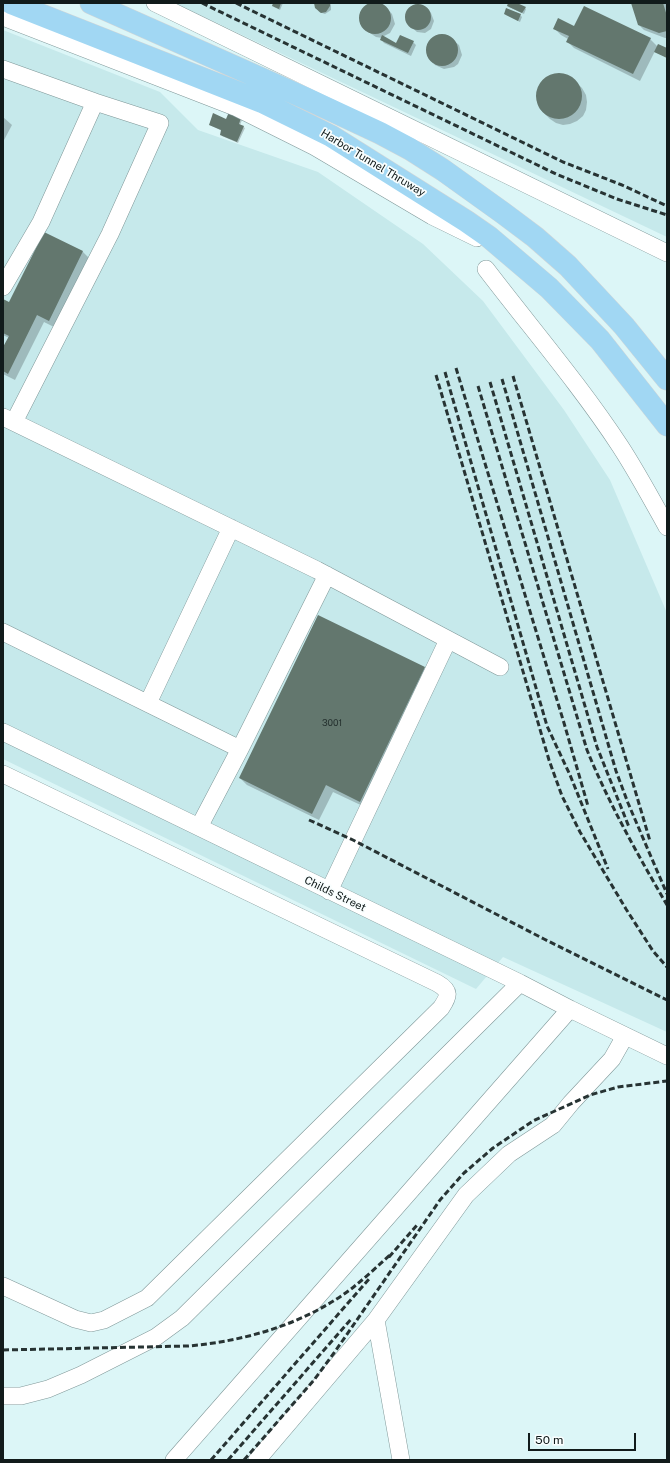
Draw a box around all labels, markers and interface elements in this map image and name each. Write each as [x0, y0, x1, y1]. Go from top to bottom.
street label: Harbor Tunnel Thruway [318, 127, 428, 199]
house number: 3001 [322, 718, 342, 728]
street label: Childs Street [302, 873, 368, 915]
scale bar [530, 1425, 638, 1451]
text: 50 m [535, 1433, 563, 1447]

